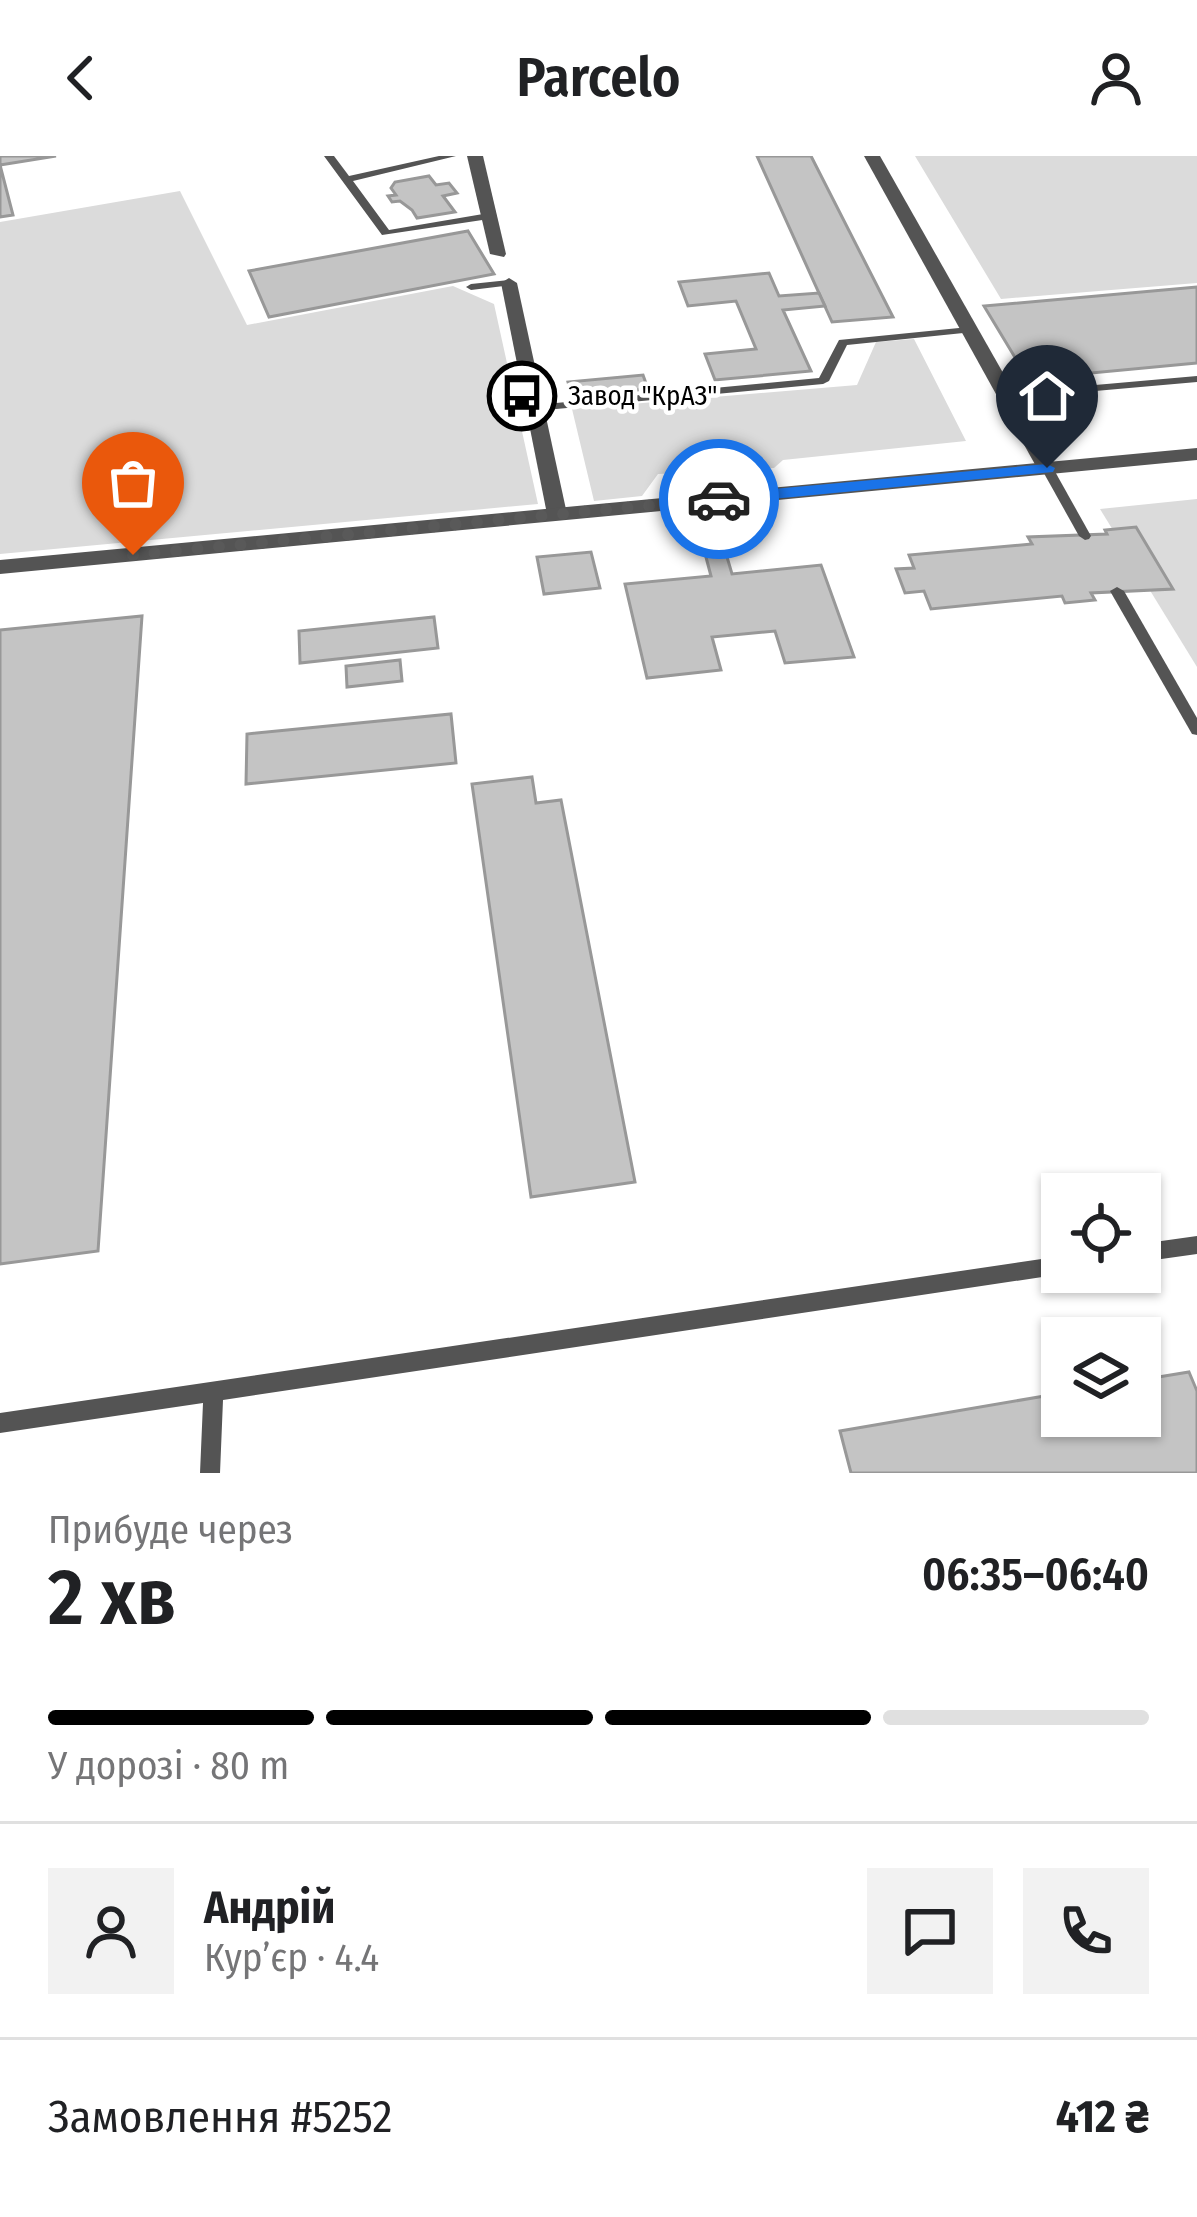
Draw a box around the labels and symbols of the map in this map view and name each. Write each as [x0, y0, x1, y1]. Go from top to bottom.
pin [996, 345, 1098, 468]
bus stop icon: Завод "КрАЗ" [487, 361, 557, 431]
place label: Завод "КрАЗ" [568, 380, 717, 412]
pin [82, 432, 184, 555]
courier [659, 439, 779, 559]

